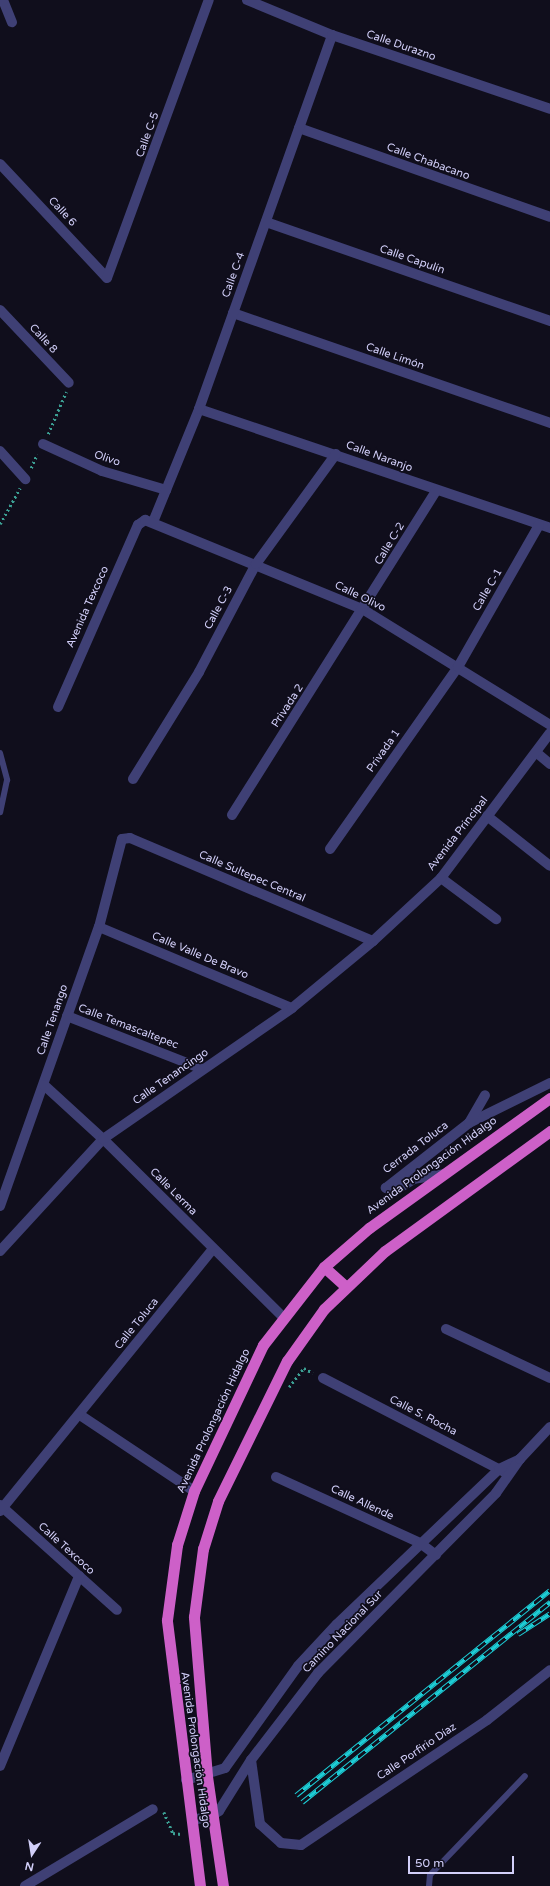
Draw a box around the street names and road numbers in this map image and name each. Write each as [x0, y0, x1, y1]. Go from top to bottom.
street label: Calle Durazno [365, 28, 437, 64]
street label: Calle C-5 [134, 111, 162, 159]
street label: Calle Chabacano [385, 141, 471, 183]
street label: Calle 6 [45, 195, 79, 229]
street label: Calle Capulín [378, 243, 446, 277]
street label: Calle C-4 [220, 251, 248, 299]
street label: Calle 8 [26, 322, 60, 356]
street label: Calle Limón [364, 341, 426, 373]
street label: Calle Naranjo [344, 439, 414, 475]
street label: Olivo [92, 448, 122, 470]
street label: Calle C-2 [372, 520, 408, 568]
street label: Avenida Texcoco [64, 564, 112, 650]
street label: Calle C-1 [470, 566, 506, 614]
street label: Calle Olivo [332, 579, 388, 615]
street label: Calle C-3 [202, 584, 236, 632]
street label: Privada 2 [269, 682, 307, 730]
street label: Privada 1 [365, 727, 403, 775]
street label: Avenida Principal [425, 794, 491, 874]
street label: Calle Sultepec Central [197, 849, 307, 905]
street label: Calle Valle De Bravo [150, 930, 250, 982]
street label: Calle Tenango [35, 983, 71, 1057]
street label: Calle Temascaltepec [76, 1002, 180, 1052]
street label: Calle Tenancingo [131, 1046, 211, 1108]
street label: Avenida Prolongación Hidalgo [364, 1114, 500, 1218]
street label: Cerrada Toluca [381, 1119, 451, 1177]
street label: Calle Lerma [147, 1166, 199, 1218]
street label: Calle Toluca [112, 1296, 162, 1352]
street label: Avenida Prolongación Hidalgo [175, 1347, 253, 1495]
street label: Calle S. Rocha [387, 1393, 459, 1439]
street label: Calle Allende [328, 1483, 396, 1523]
street label: Calle Texcoco [35, 1520, 97, 1578]
street label: Camino Nacional Sur [300, 1588, 386, 1676]
street label: Avenida Prolongación Hidalgo [177, 1671, 213, 1829]
street label: Calle Porfirio Díaz [375, 1721, 459, 1783]

